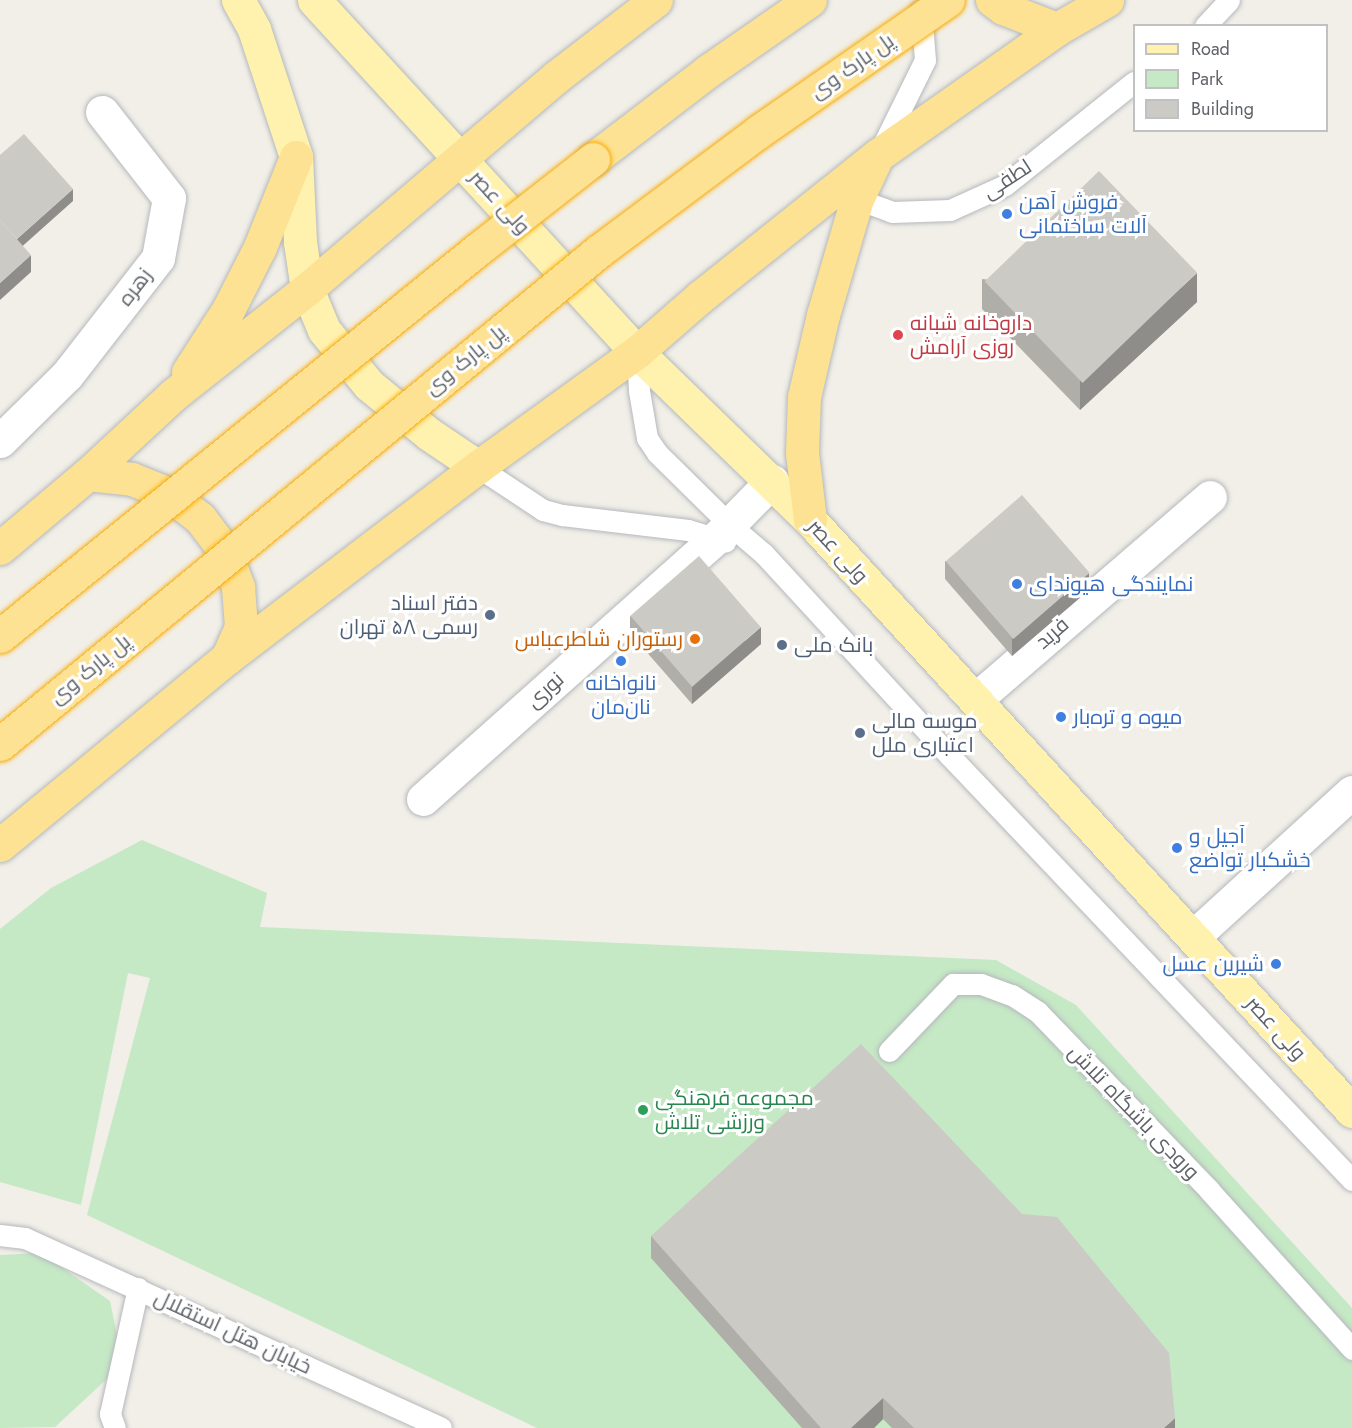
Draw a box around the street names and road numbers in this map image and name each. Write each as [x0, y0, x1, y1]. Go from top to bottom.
street label: پل پارک وی [805, 28, 899, 104]
street label: لطفی [978, 154, 1036, 204]
street label: ولی عصر [465, 165, 535, 239]
street label: زهره [113, 263, 157, 311]
street label: پل پارک وی [419, 320, 511, 400]
street label: ولی عصر [803, 514, 873, 588]
street label: فرید [1030, 612, 1074, 654]
street label: پل پارک وی [44, 629, 136, 709]
street label: نوری [521, 667, 569, 713]
street label: ولی عصر [1241, 991, 1311, 1065]
street label: ورودی باشگاه تلاش [1063, 1039, 1205, 1185]
street label: خیابان هتل استقلال [150, 1285, 316, 1379]

